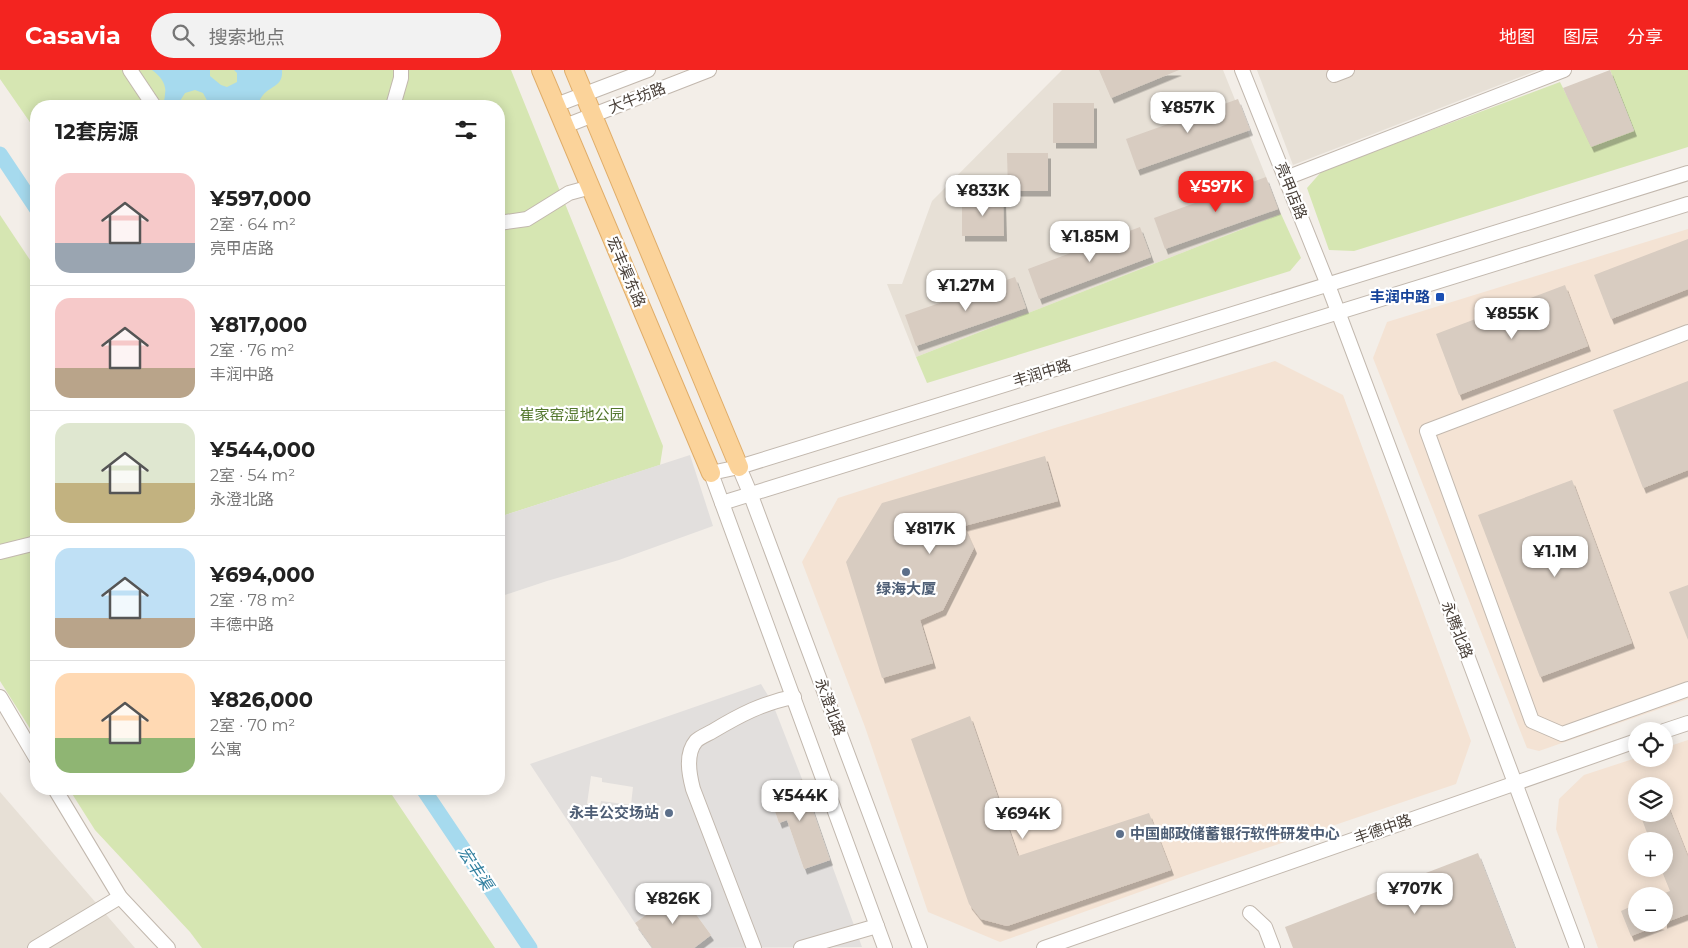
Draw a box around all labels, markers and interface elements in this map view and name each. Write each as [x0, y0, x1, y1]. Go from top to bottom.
search box [151, 13, 501, 58]
text: Casavia [25, 21, 121, 50]
icon: search [169, 21, 197, 49]
text: 搜索地点 [209, 26, 285, 49]
text: 地图 [1499, 26, 1535, 48]
text: 图层 [1563, 26, 1599, 48]
text: 分享 [1627, 26, 1663, 48]
street label: 大牛坊路 [605, 78, 668, 117]
pin: ¥857K [1153, 92, 1223, 134]
text: ¥857K [1161, 98, 1215, 117]
icon: filters [452, 116, 480, 144]
text: 12套房源 [55, 119, 139, 144]
street label: 亮甲店路 [1271, 159, 1312, 222]
pin: ¥597K [1181, 170, 1251, 213]
pin: ¥833K [948, 174, 1018, 217]
text: ¥597K [1189, 177, 1243, 196]
text: ¥833K [957, 181, 1009, 200]
text: ¥597,000 [210, 186, 311, 211]
icon: home [95, 193, 155, 253]
text: 2室 · 64 m² [210, 215, 296, 234]
pin: ¥1.85M [1049, 220, 1131, 263]
text: ¥1.85M [1061, 227, 1119, 246]
street label: 宏丰渠东路 [603, 234, 650, 310]
text: 亮甲店路 [210, 239, 274, 258]
pin: ¥1.27M [925, 270, 1007, 312]
text: ¥1.27M [937, 276, 995, 295]
place label: 丰润中路 [1370, 287, 1430, 306]
marker: 丰润中路 [1434, 291, 1446, 303]
pin: ¥855K [1477, 298, 1547, 340]
text: ¥855K [1486, 304, 1538, 323]
text: ¥817,000 [210, 312, 307, 337]
icon: home [95, 318, 155, 378]
text: 2室 · 76 m² [210, 341, 294, 360]
street label: 丰润中路 [1010, 355, 1073, 390]
text: 丰润中路 [210, 365, 274, 384]
park label: 崔家窑湿地公园 [519, 405, 625, 424]
text: ¥544,000 [210, 437, 315, 462]
icon: home [95, 443, 155, 503]
text: 2室 · 54 m² [210, 466, 295, 485]
text: 永澄北路 [210, 490, 274, 509]
pin: ¥817K [895, 512, 965, 555]
text: ¥817K [905, 519, 955, 538]
pin: ¥1.1M [1520, 536, 1590, 578]
text: ¥1.1M [1533, 542, 1577, 561]
text: ¥694,000 [210, 562, 315, 587]
marker: 绿海大厦 [900, 566, 912, 578]
icon: home [95, 568, 155, 628]
place label: 绿海大厦 [876, 579, 936, 598]
text: 2室 · 78 m² [210, 591, 295, 610]
street label: 永腾北路 [1438, 598, 1477, 661]
text: 丰德中路 [210, 615, 274, 634]
street label: 永澄北路 [811, 675, 850, 738]
text: ¥826,000 [210, 687, 313, 712]
icon: home [95, 693, 155, 753]
text: 2室 · 70 m² [210, 716, 295, 735]
map controls [1628, 722, 1673, 932]
button: locate [1628, 722, 1673, 767]
text: 公寓 [210, 740, 242, 759]
button: layers [1628, 777, 1673, 822]
pin: ¥544K [765, 780, 835, 822]
text: ¥544K [772, 786, 828, 805]
pin: ¥694K [988, 798, 1058, 840]
place label: 永丰公交场站 [569, 803, 659, 822]
text: ¥694K [996, 804, 1050, 823]
marker: 永丰公交场站 [663, 807, 675, 819]
street label: 丰德中路 [1351, 810, 1414, 847]
place label: 中国邮政储蓄银行软件研发中心 [1130, 824, 1340, 843]
marker: 中国邮政储蓄银行软件研发中心 [1114, 828, 1126, 840]
button: + [1628, 832, 1673, 877]
water label: 宏丰渠 [454, 843, 498, 895]
pin: ¥707K [1380, 872, 1450, 915]
text: ¥707K [1388, 879, 1442, 898]
pin: ¥826K [638, 882, 708, 925]
button: − [1628, 887, 1673, 932]
text: ¥826K [646, 889, 700, 908]

